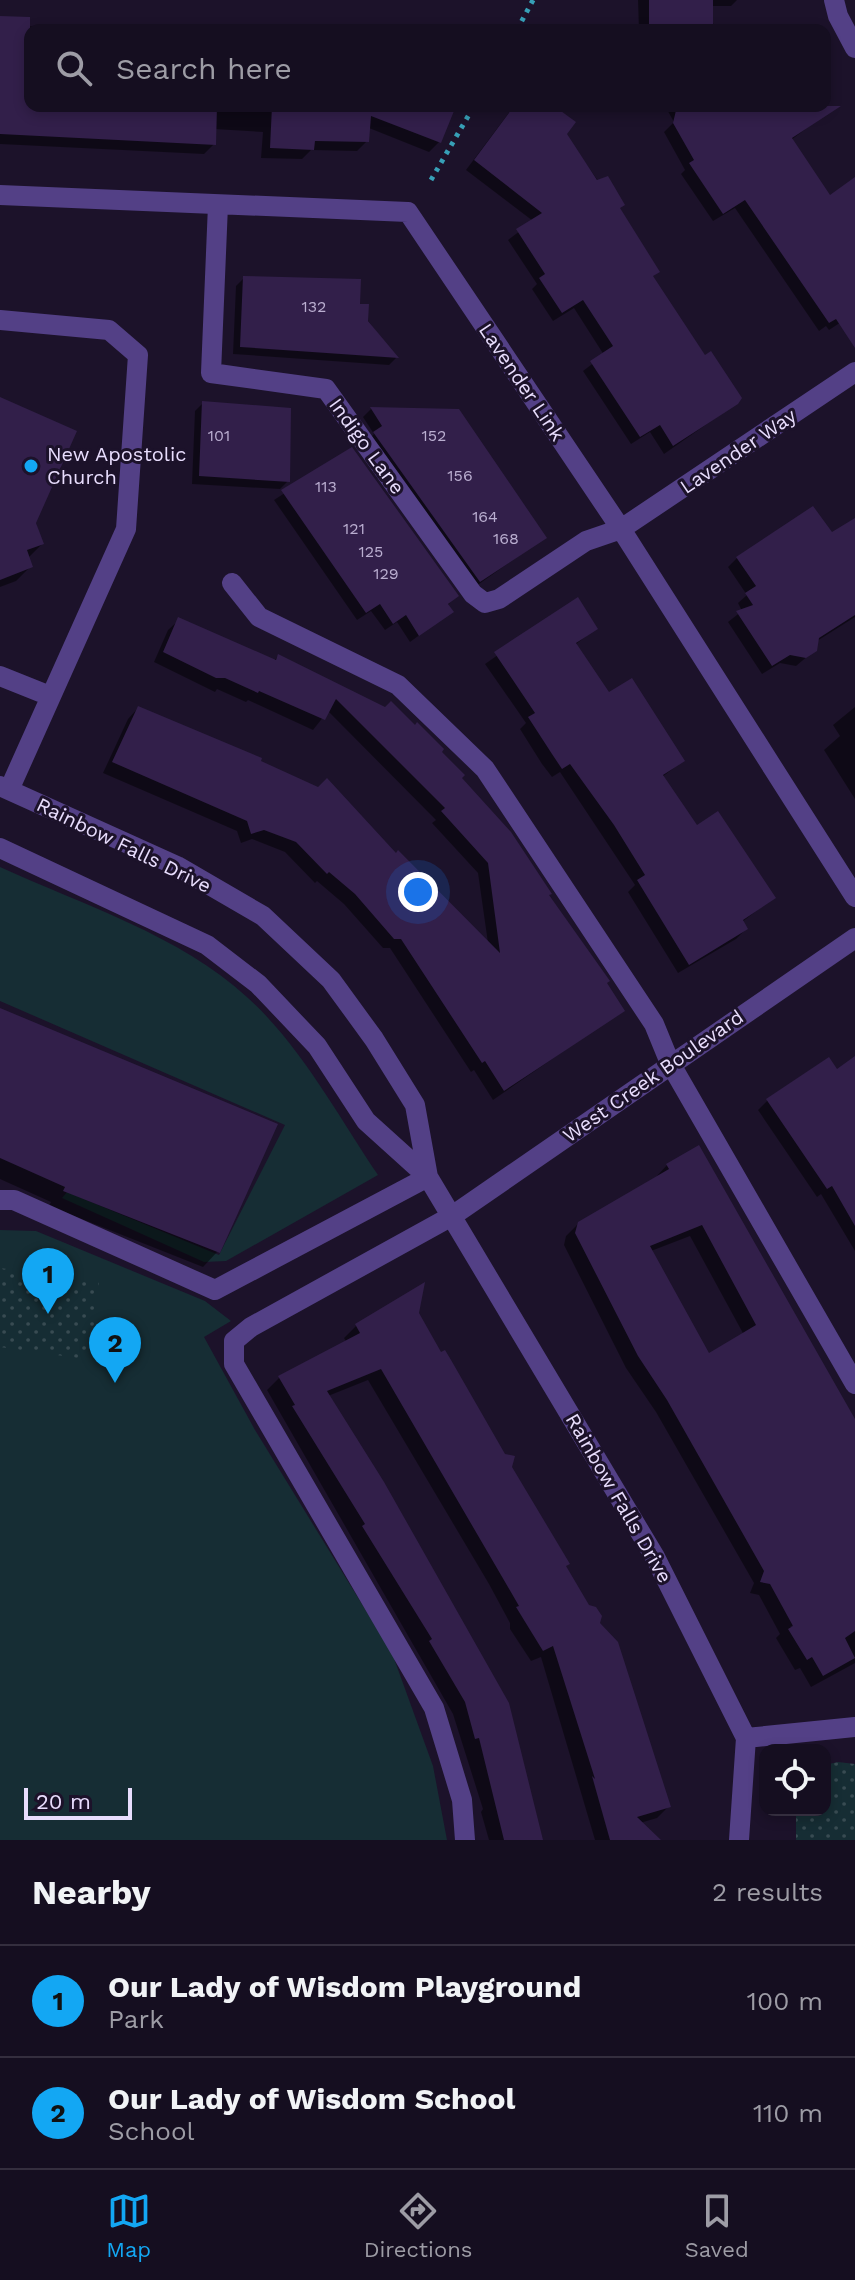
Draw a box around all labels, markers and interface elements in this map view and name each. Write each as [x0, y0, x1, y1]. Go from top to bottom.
search box [24, 24, 831, 112]
icon: search [52, 46, 96, 90]
text: Search here [116, 51, 292, 86]
house number: 132 [302, 297, 326, 316]
street label: Lavender Link [474, 319, 570, 445]
street label: Indigo Lane [324, 393, 410, 499]
street label: Lavender Way [675, 403, 801, 499]
house number: 101 [208, 426, 230, 445]
house number: 152 [422, 426, 446, 445]
place label: New Apostolic Church [47, 442, 186, 489]
marker: New Apostolic Church [22, 457, 40, 475]
house number: 156 [447, 466, 473, 485]
house number: 113 [315, 477, 337, 496]
house number: 164 [472, 507, 498, 526]
house number: 121 [343, 519, 365, 538]
house number: 168 [493, 529, 519, 548]
house number: 125 [359, 542, 383, 561]
house number: 129 [373, 564, 399, 583]
street label: Rainbow Falls Drive [33, 792, 215, 898]
your location [398, 872, 438, 912]
street label: West Creek Boulevard [558, 1005, 748, 1147]
pin: 1 [22, 1248, 74, 1314]
pin: 2 [89, 1317, 141, 1383]
street label: Rainbow Falls Drive [561, 1409, 677, 1587]
map controls [759, 1744, 831, 1816]
button: locate [759, 1744, 831, 1816]
scale bar [24, 1784, 132, 1820]
text: 20 m [36, 1789, 91, 1814]
text: Nearby [32, 1872, 151, 1912]
text: 2 results [712, 1877, 823, 1907]
text: Our Lady of Wisdom Playground [108, 1969, 581, 2004]
text: 1 [52, 1986, 64, 2016]
text: 100 m [747, 1986, 823, 2016]
text: Park [108, 2004, 164, 2034]
text: Our Lady of Wisdom School [108, 2081, 515, 2116]
text: 2 [50, 2098, 66, 2128]
text: 110 m [753, 2098, 823, 2128]
text: School [108, 2116, 194, 2146]
tab: Map [106, 2189, 151, 2262]
tab: Directions [364, 2189, 472, 2262]
tab: Saved [685, 2189, 749, 2262]

